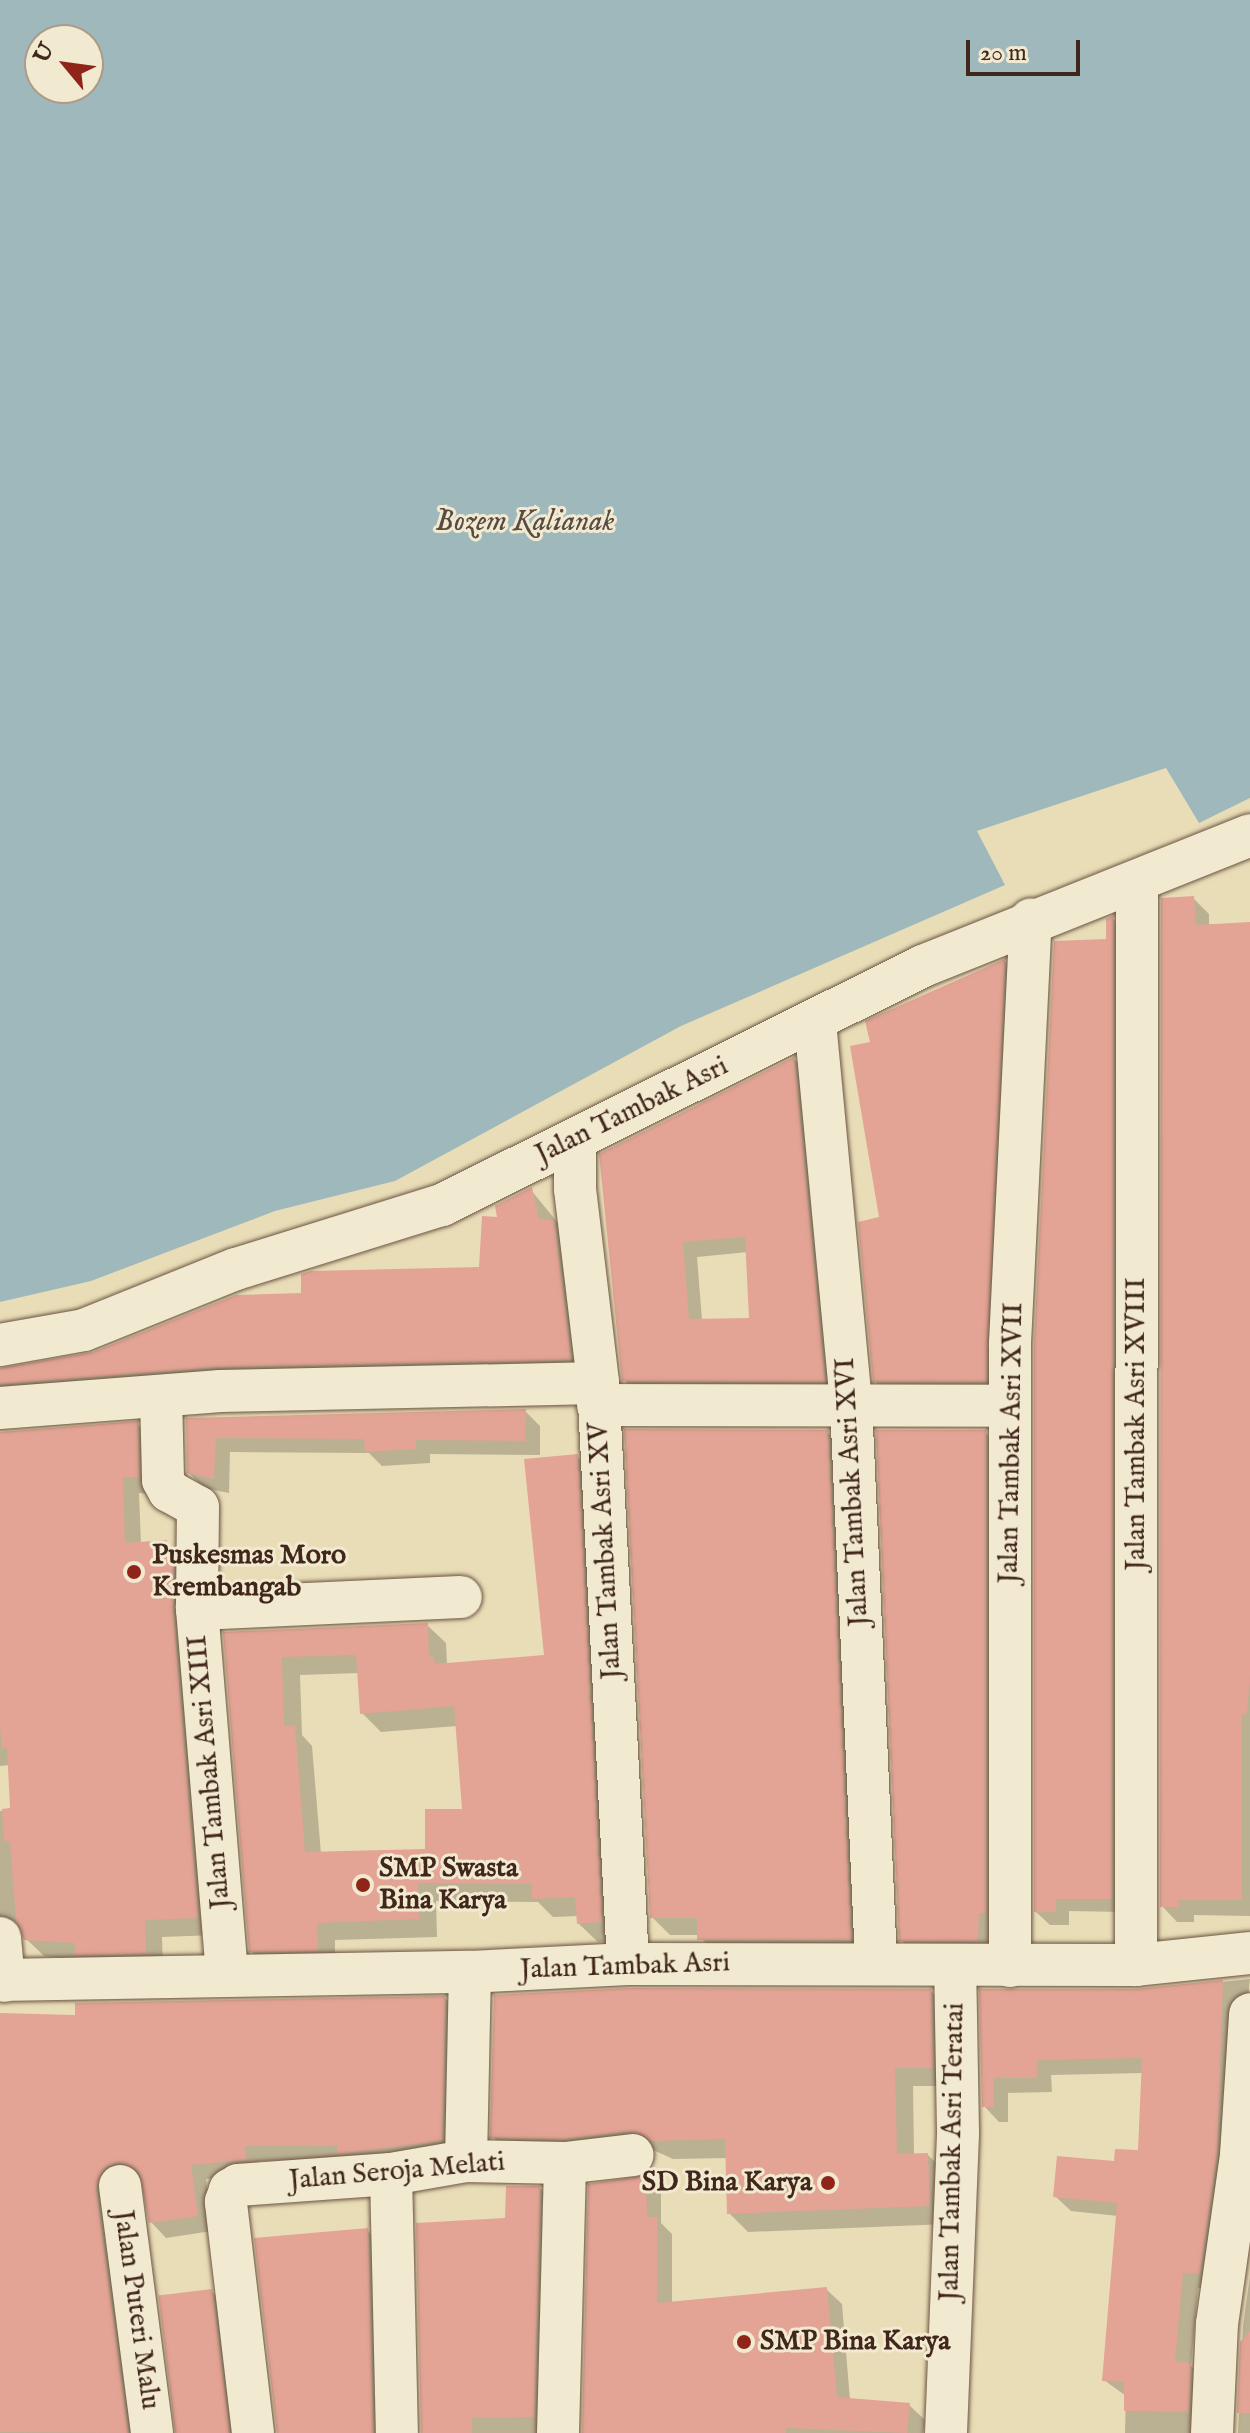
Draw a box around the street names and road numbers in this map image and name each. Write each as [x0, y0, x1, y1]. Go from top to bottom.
street label: Jalan Tambak Asri [530, 1050, 734, 1172]
street label: Jalan Tambak Asri XVIII [1120, 1277, 1154, 1571]
street label: Jalan Tambak Asri XVII [993, 1302, 1031, 1584]
street label: Jalan Tambak Asri XVI [829, 1357, 877, 1627]
street label: Jalan Tambak Asri XV [582, 1422, 630, 1680]
street label: Jalan Tambak Asri XIII [181, 1634, 239, 1910]
street label: Jalan Tambak Asri [519, 1947, 731, 1987]
street label: Jalan Tambak Asri Teratai [934, 2002, 972, 2302]
street label: Jalan Seroja Melati [288, 2146, 506, 2198]
street label: Jalan Puteri Malu [105, 2208, 167, 2412]

